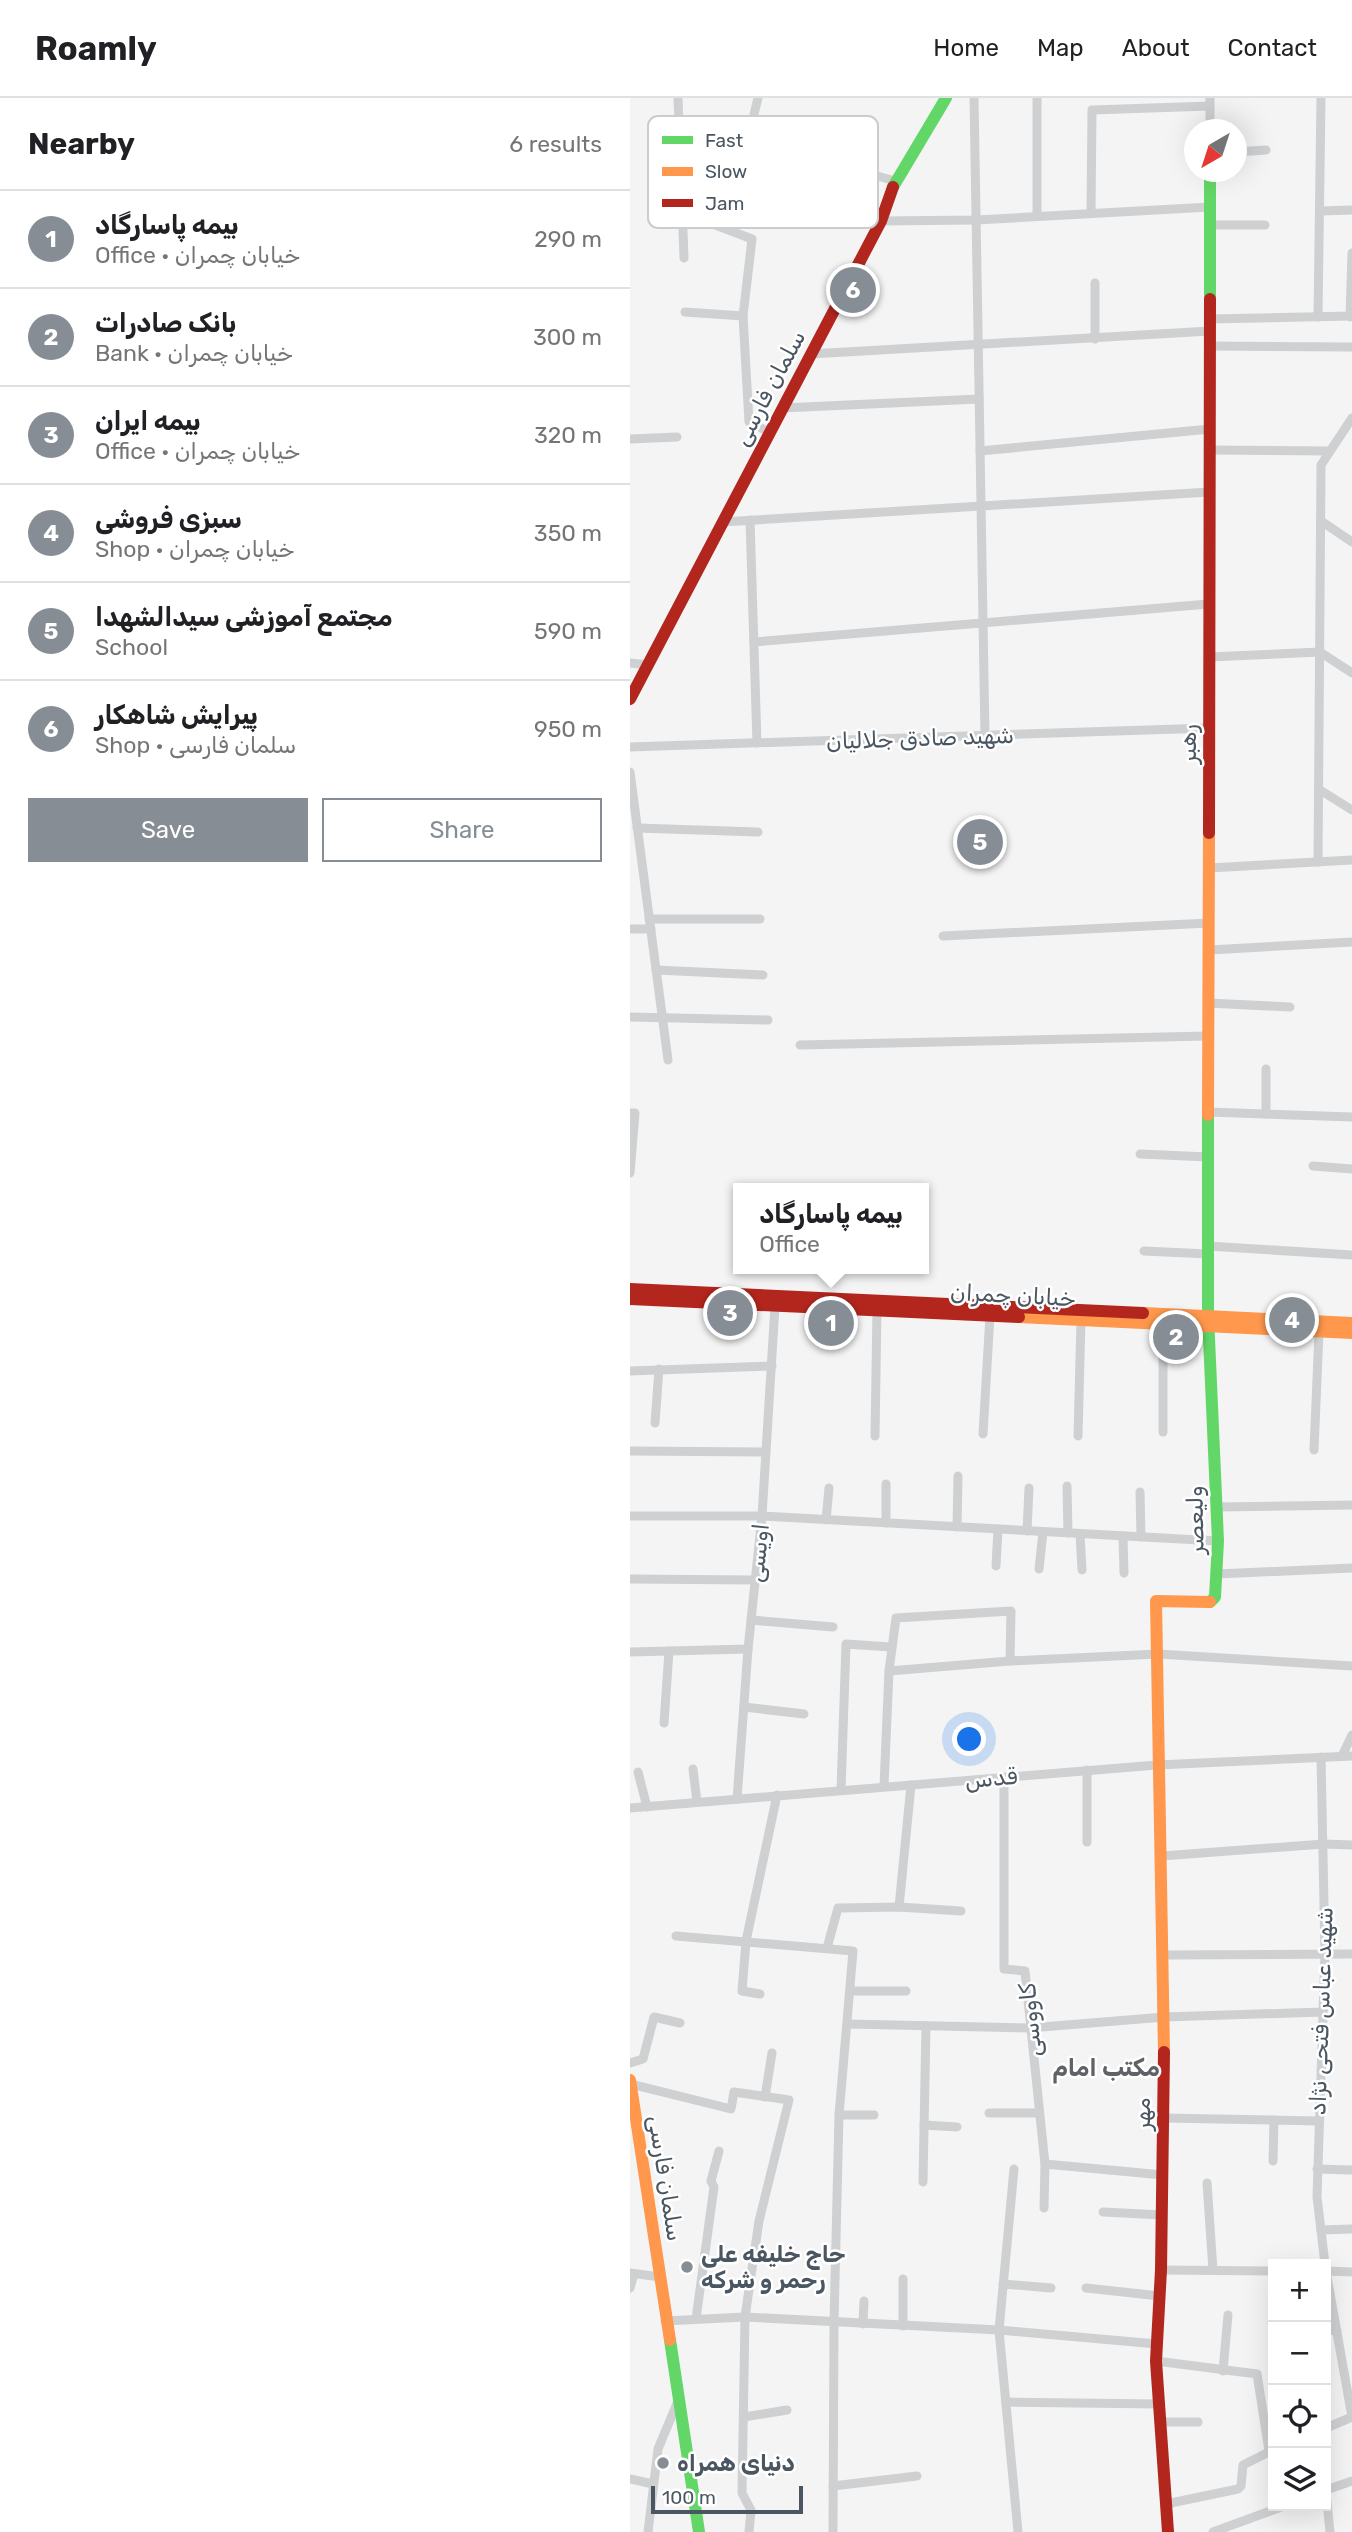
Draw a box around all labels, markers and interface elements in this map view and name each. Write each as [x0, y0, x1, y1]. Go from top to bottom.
text: Roamly [35, 29, 157, 68]
text: Home [933, 34, 999, 62]
text: Map [1037, 34, 1084, 62]
text: About [1122, 34, 1190, 62]
text: Contact [1228, 34, 1317, 62]
legend [648, 116, 878, 228]
north arrow [1184, 119, 1247, 182]
text: Nearby [28, 126, 135, 162]
text: Fast [705, 129, 744, 152]
text: 6 results [509, 130, 602, 158]
text: Slow [705, 160, 747, 183]
text: Jam [705, 192, 744, 215]
text: بیمه پاسارگاد [95, 210, 239, 241]
text: 1 [45, 225, 57, 253]
text: 290 m [534, 225, 602, 253]
text: Office · خیابان چمران [95, 241, 300, 269]
pin: 6 [830, 264, 876, 316]
text: بانک صادرات [95, 308, 236, 339]
text: 2 [44, 323, 58, 351]
text: 300 m [533, 323, 602, 351]
street label: سلمان فارسی [727, 325, 811, 451]
text: Bank · خیابان چمران [95, 339, 293, 367]
text: بیمه ایران [95, 406, 201, 437]
text: 3 [43, 421, 59, 449]
text: 320 m [534, 421, 602, 449]
text: Office · خیابان چمران [95, 437, 300, 465]
text: سبزی فروشی [95, 504, 242, 535]
text: 4 [43, 519, 59, 547]
text: 350 m [534, 519, 602, 547]
text: Shop · خیابان چمران [95, 535, 295, 563]
text: مجتمع آموزشی سیدالشهدا [95, 602, 393, 633]
text: 5 [44, 617, 58, 645]
text: 590 m [534, 617, 602, 645]
text: School [95, 633, 168, 661]
text: پیرایش شاهکار [95, 700, 258, 731]
text: 6 [44, 715, 58, 743]
text: 950 m [534, 715, 602, 743]
street label: شهید صادق جلالیان [826, 721, 1014, 755]
street label: رهبر [1174, 724, 1202, 766]
text: Shop · سلمان فارسی [95, 731, 296, 759]
button: Save [28, 798, 308, 862]
button: Share [322, 798, 602, 862]
pin: 5 [957, 816, 1003, 868]
popup [733, 1183, 929, 1274]
text: بیمه پاسارگاد [759, 1199, 903, 1230]
text: Office [759, 1230, 820, 1258]
street label: خیابان چمران [950, 1278, 1076, 1312]
pin: 3 [707, 1287, 753, 1339]
pin: 4 [1269, 1294, 1315, 1346]
pin: 1 [808, 1297, 854, 1349]
pin: 2 [1153, 1311, 1199, 1363]
street label: ولیعصر [1180, 1485, 1210, 1557]
street label: اویسی [741, 1522, 775, 1584]
your location [952, 1722, 986, 1756]
street label: قدس [964, 1762, 1019, 1794]
street label: شهید عباس فتحی نژاد [1303, 1906, 1339, 2116]
street label: کاووسی [1013, 1981, 1047, 2058]
district label: مکتب امام [1052, 2054, 1160, 2084]
street label: مهر [1128, 2097, 1156, 2133]
street label: سلمان فارسی [642, 2113, 690, 2243]
place label: حاج خلیفه علی رحمر و شرکه [701, 2240, 846, 2294]
marker: حاج خلیفه علی رحمر و شرکه [679, 2259, 695, 2275]
map controls [1268, 2259, 1331, 2511]
button: + [1268, 2259, 1331, 2322]
button: − [1268, 2322, 1331, 2385]
button: locate [1268, 2385, 1331, 2448]
button: layers [1268, 2448, 1331, 2511]
place label: دنیای همراه [677, 2449, 795, 2477]
marker: دنیای همراه [655, 2455, 671, 2471]
scale bar [651, 2483, 803, 2515]
text: 100 m [662, 2486, 716, 2509]

